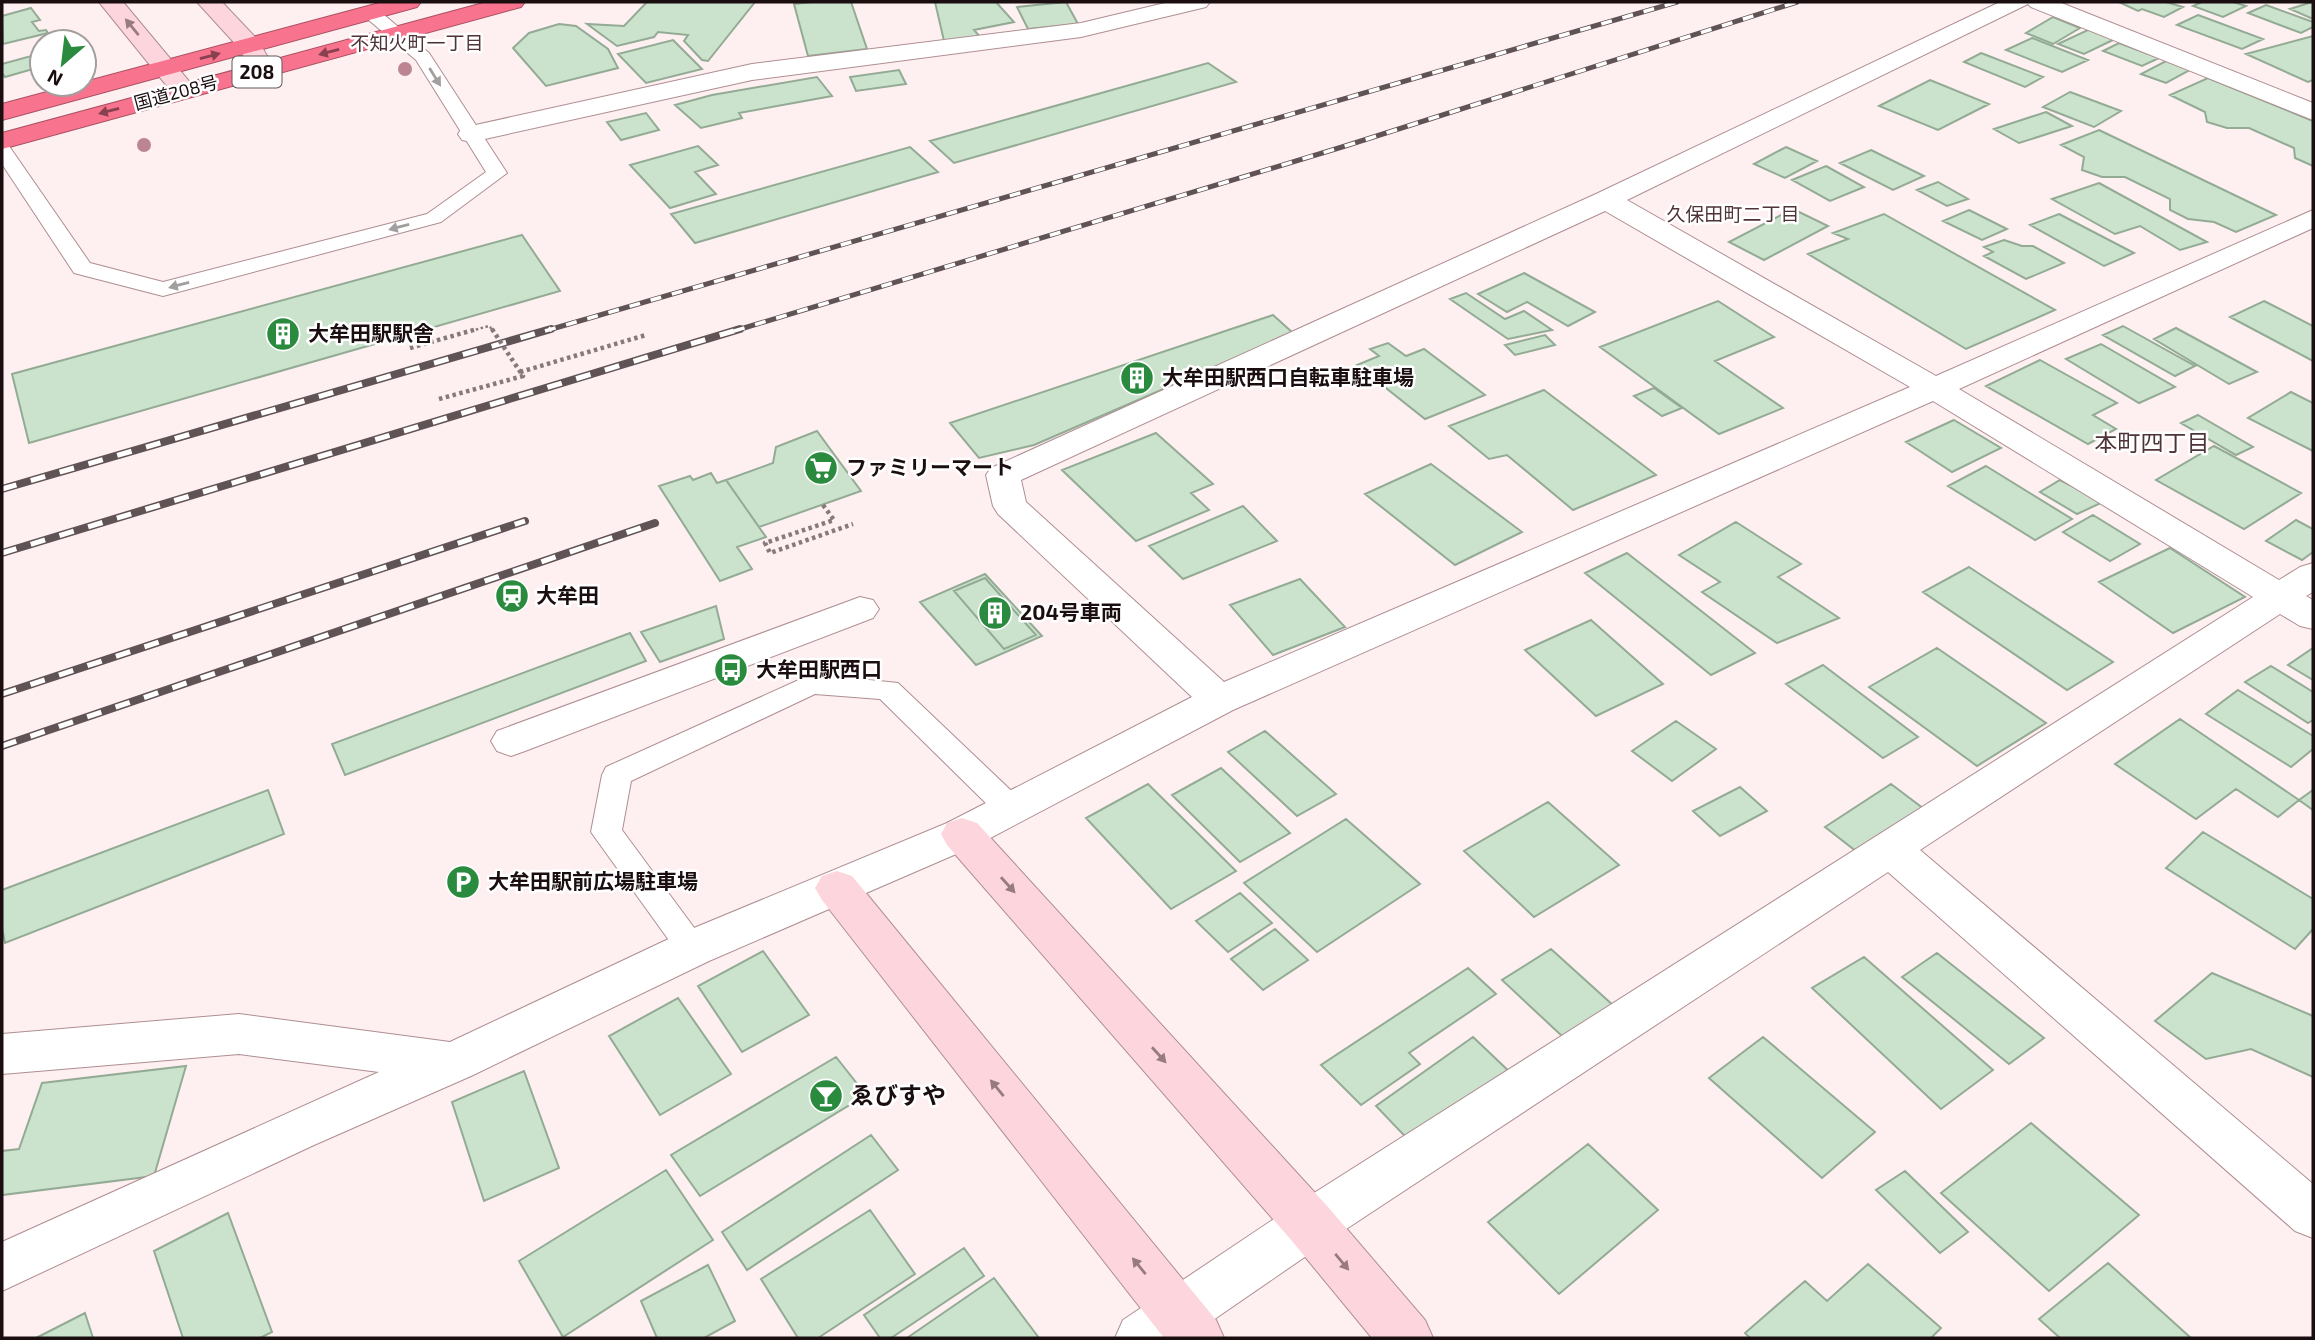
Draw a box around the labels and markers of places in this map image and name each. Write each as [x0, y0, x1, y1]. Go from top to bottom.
building icon: 大牟田駅駅舎 [264, 315, 302, 353]
place label: 大牟田駅駅舎 [308, 320, 434, 345]
building icon: 大牟田駅西口自転車駐車場 [1118, 359, 1156, 397]
place label: 大牟田駅西口自転車駐車場 [1162, 364, 1414, 389]
supermarket icon: ファミリーマート [802, 449, 840, 487]
place label: ファミリーマート [846, 454, 1014, 479]
station icon: 大牟田 [493, 577, 531, 615]
place label: 大牟田 [536, 582, 599, 607]
building icon: 204号車両 [976, 594, 1014, 632]
place label: 204号車両 [1020, 599, 1122, 624]
bus stop icon: 大牟田駅西口 [712, 651, 750, 689]
place label: 大牟田駅西口 [756, 656, 882, 681]
parking icon: 大牟田駅前広場駐車場 [444, 863, 482, 901]
place label: 大牟田駅前広場駐車場 [488, 868, 698, 893]
bar icon: ゑびすや [807, 1077, 845, 1115]
place label: ゑびすや [850, 1080, 946, 1109]

